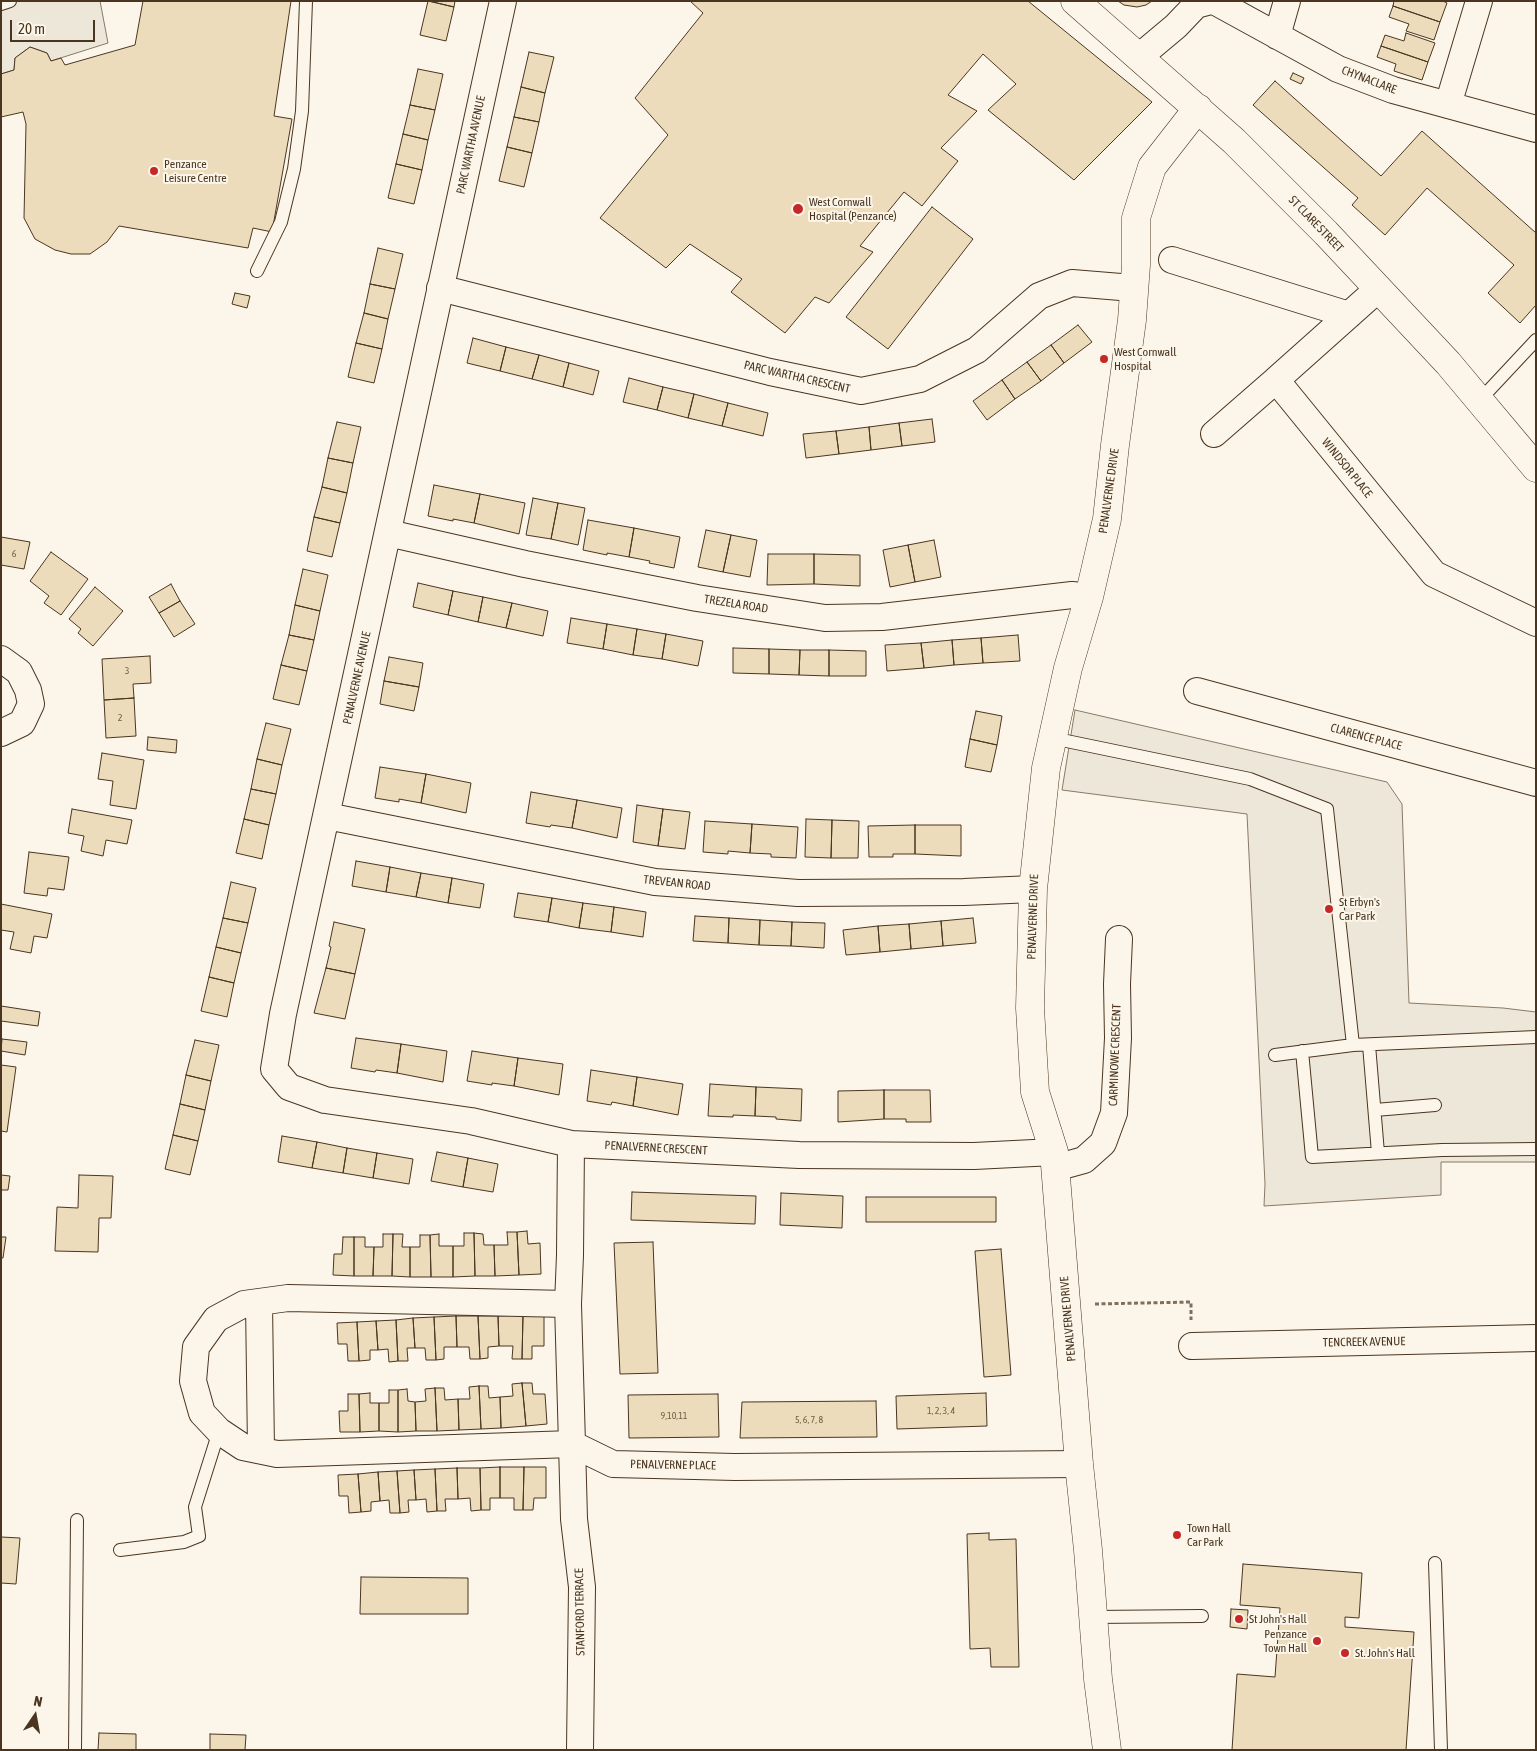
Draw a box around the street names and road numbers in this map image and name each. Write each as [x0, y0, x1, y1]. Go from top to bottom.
street label: CHYNACLARE [1339, 63, 1399, 97]
street label: PARC WARTHA AVENUE [454, 94, 488, 196]
street label: ST CLARE STREET [1286, 193, 1346, 255]
street label: PARC WARTHA CRESCENT [742, 358, 852, 396]
street label: WINDSOR PLACE [1319, 435, 1375, 501]
street label: PENALVERNE DRIVE [1096, 448, 1122, 534]
street label: TREZELA ROAD [703, 592, 769, 616]
street label: PENALVERNE AVENUE [340, 630, 374, 726]
street label: CLARENCE PLACE [1329, 721, 1403, 753]
street label: TREVEAN ROAD [643, 872, 711, 894]
street label: PENALVERNE DRIVE [1024, 874, 1042, 960]
street label: CARMINOWE CRESCENT [1106, 1004, 1124, 1106]
street label: PENALVERNE CRESCENT [604, 1138, 708, 1158]
street label: PENALVERNE DRIVE [1057, 1276, 1079, 1362]
street label: TENCREEK AVENUE [1323, 1334, 1405, 1350]
street label: PENALVERNE PLACE [630, 1457, 716, 1473]
street label: STANFORD TERRACE [572, 1568, 588, 1656]

